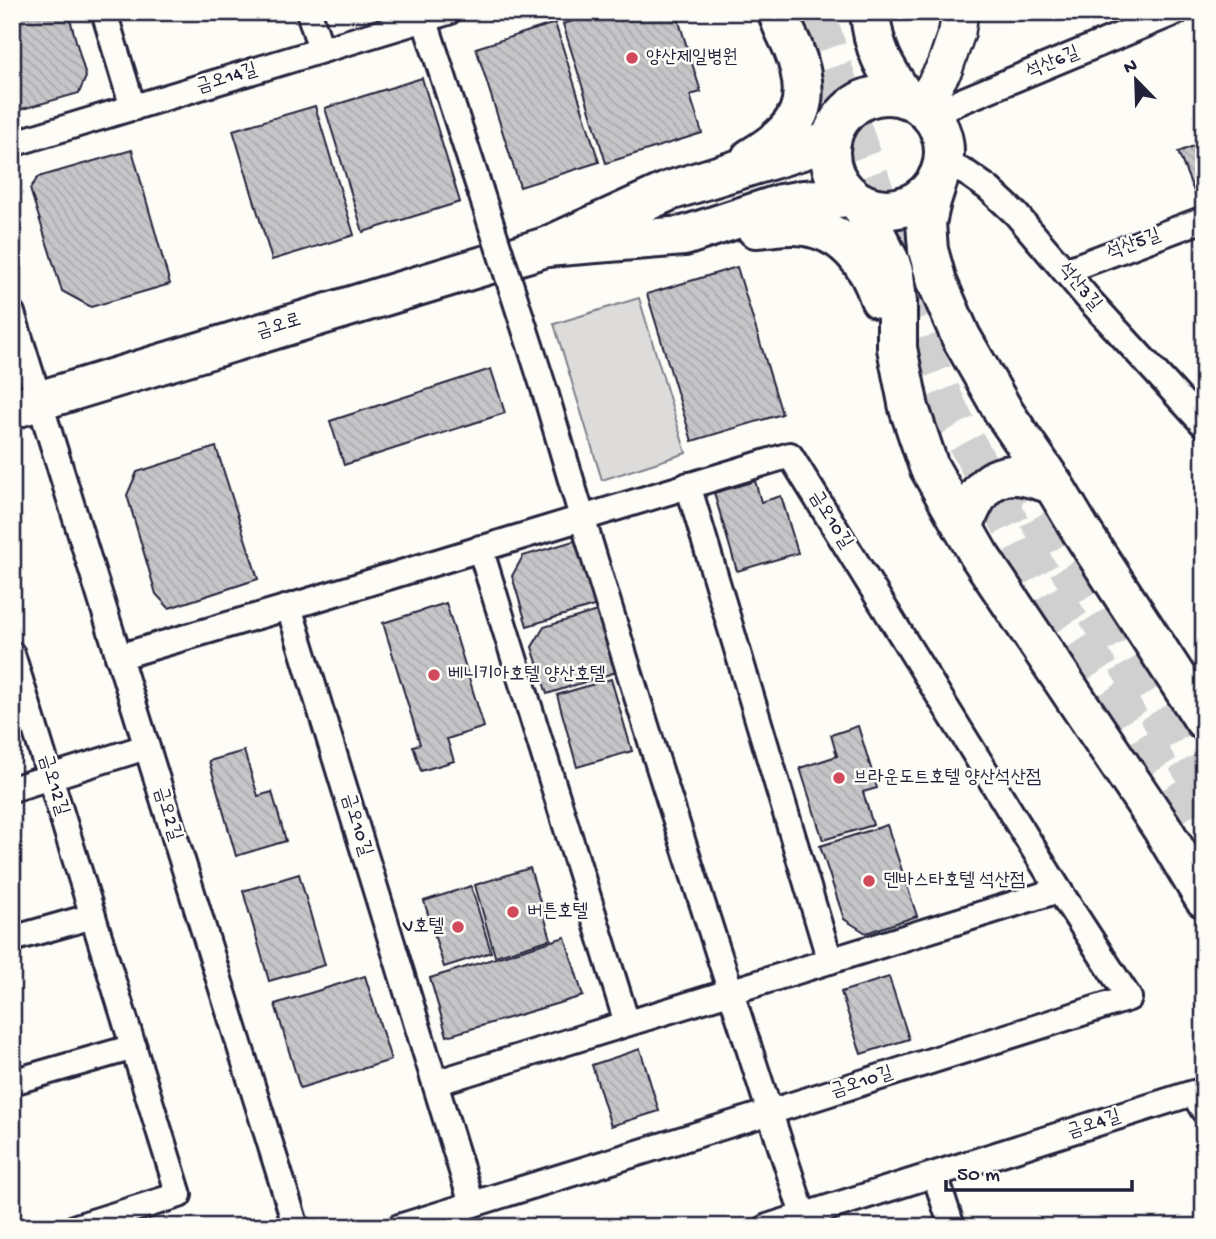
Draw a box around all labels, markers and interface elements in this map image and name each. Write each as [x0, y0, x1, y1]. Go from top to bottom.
street label: 석산6길 [1023, 42, 1083, 84]
north arrow [1100, 46, 1170, 116]
place label: 양산제일병원 [646, 47, 738, 70]
marker: 양산제일병원 [624, 50, 640, 66]
text: N [1121, 55, 1141, 81]
street label: 금오14길 [194, 59, 260, 99]
street label: 석산5길 [1104, 224, 1164, 266]
street label: 석산3길 [1052, 258, 1106, 316]
street label: 금오로 [254, 309, 304, 345]
street label: 금오10길 [803, 487, 857, 553]
place label: 베니키아호텔 양산호텔 [448, 664, 605, 687]
marker: 베니키아호텔 양산호텔 [426, 667, 442, 683]
street label: 금오12길 [33, 752, 73, 818]
place label: 브라운도트호텔 양산석산점 [853, 767, 1041, 790]
marker: 브라운도트호텔 양산석산점 [831, 770, 847, 786]
street label: 금오2길 [148, 784, 186, 844]
street label: 금오10길 [336, 791, 376, 859]
place label: 덴바스타호텔 석산점 [883, 870, 1025, 893]
marker: 덴바스타호텔 석산점 [861, 873, 877, 889]
place label: 버튼호텔 [527, 901, 588, 924]
marker: 버튼호텔 [505, 904, 521, 920]
place label: V호텔 [402, 916, 444, 939]
marker: V호텔 [450, 919, 466, 935]
street label: 금오10길 [828, 1062, 896, 1104]
street label: 금오4길 [1064, 1106, 1124, 1144]
scale bar [946, 1148, 1132, 1192]
text: 50 m [957, 1164, 1000, 1189]

